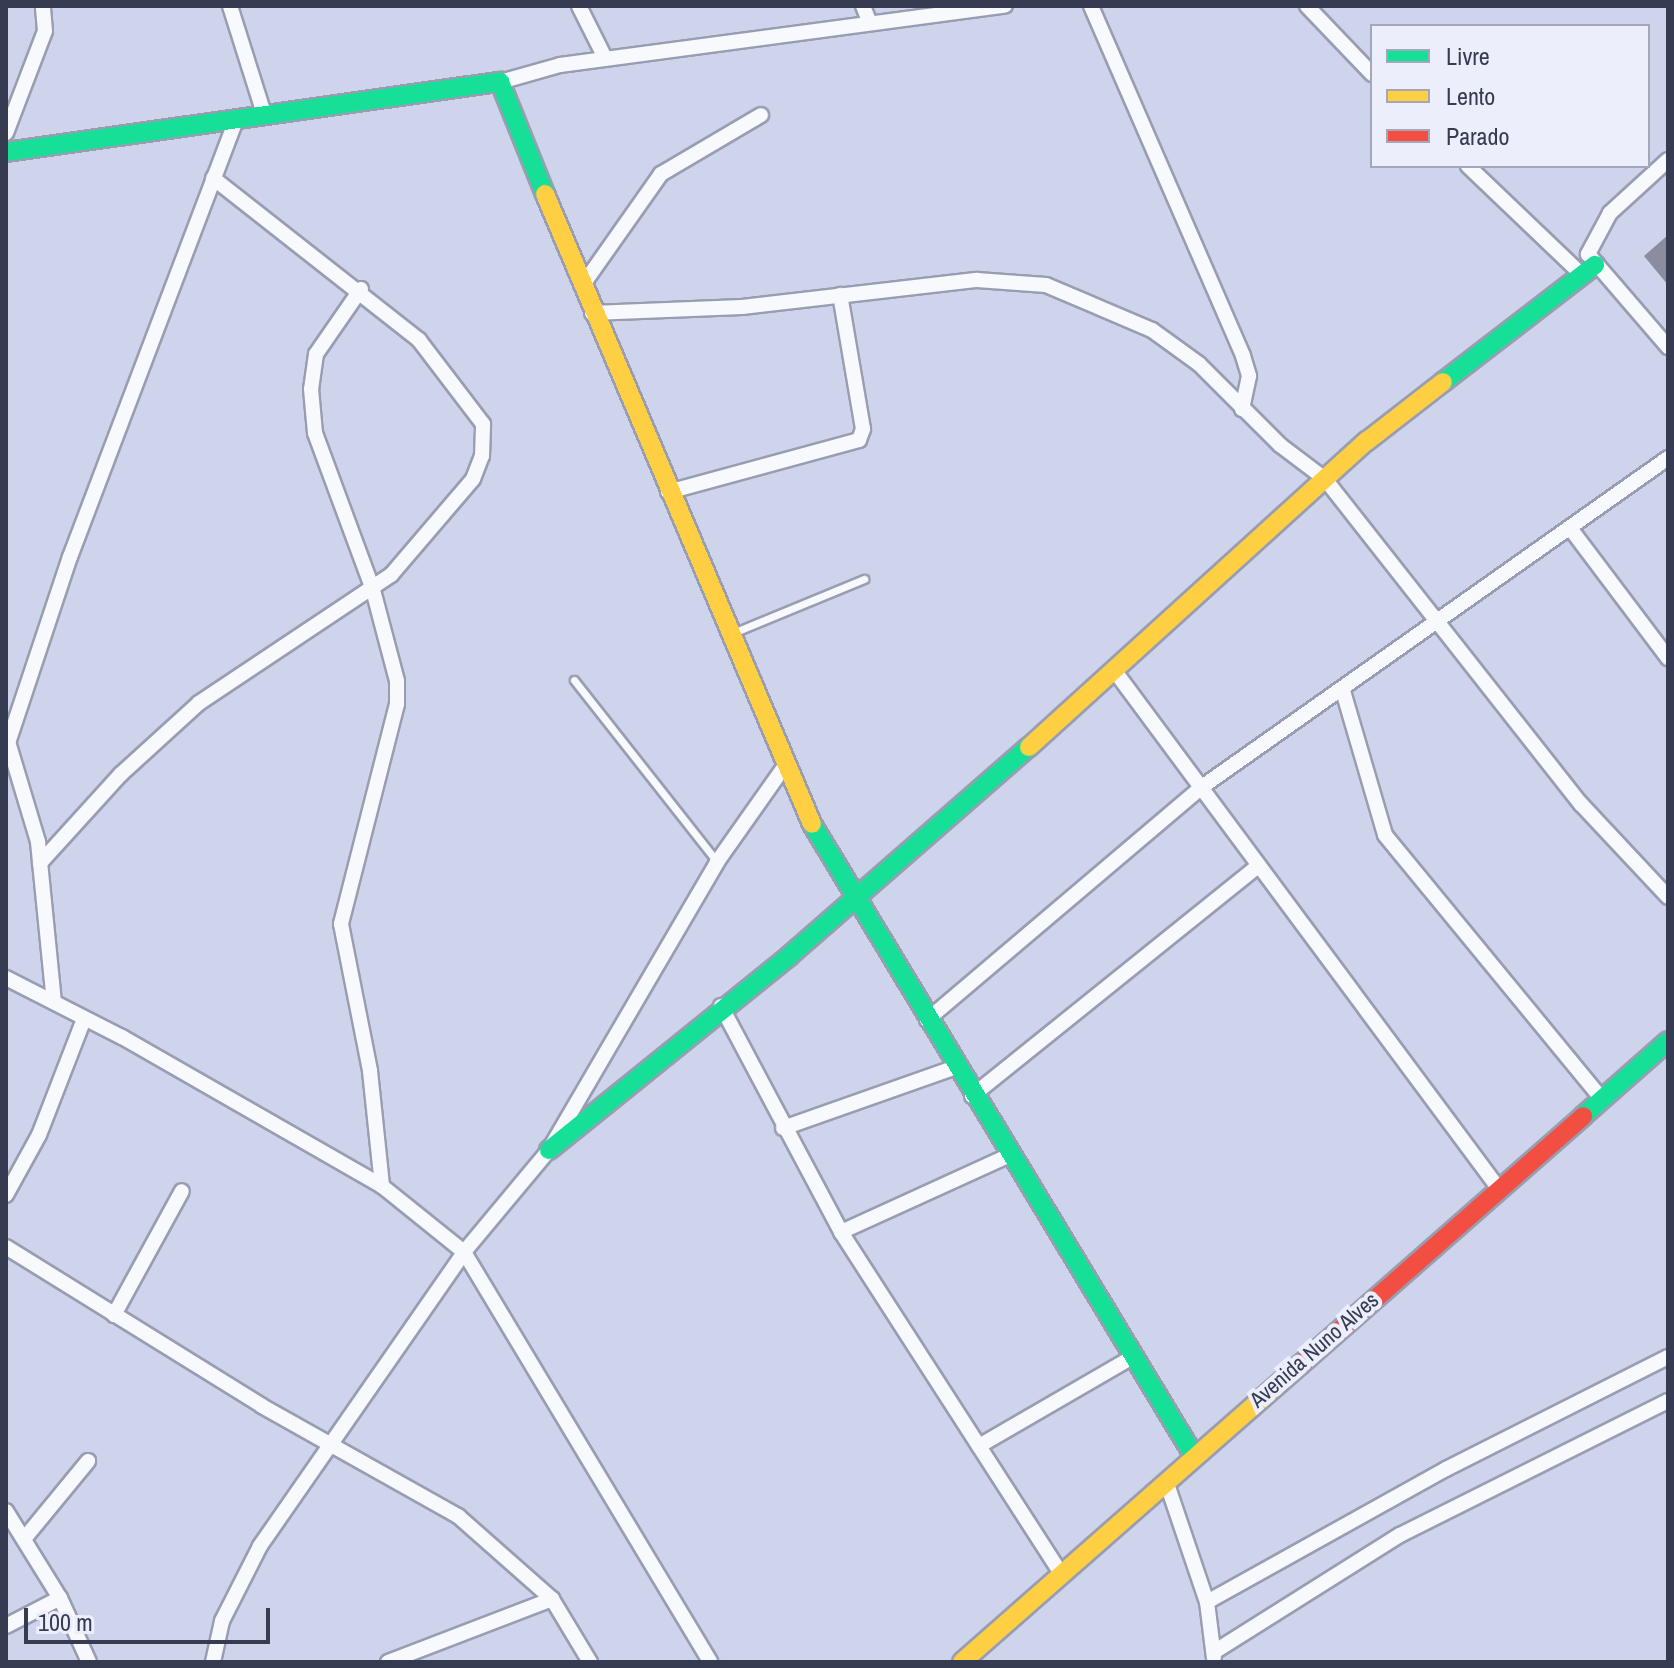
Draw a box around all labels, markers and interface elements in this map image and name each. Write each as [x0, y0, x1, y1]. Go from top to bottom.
legend [1370, 24, 1650, 168]
text: Livre [1446, 40, 1490, 72]
text: Lento [1446, 80, 1495, 112]
text: Parado [1446, 120, 1509, 152]
street label: Avenida Nuno Alves [1244, 1287, 1384, 1413]
scale bar [28, 1592, 274, 1642]
text: 100 m [38, 1606, 93, 1638]

